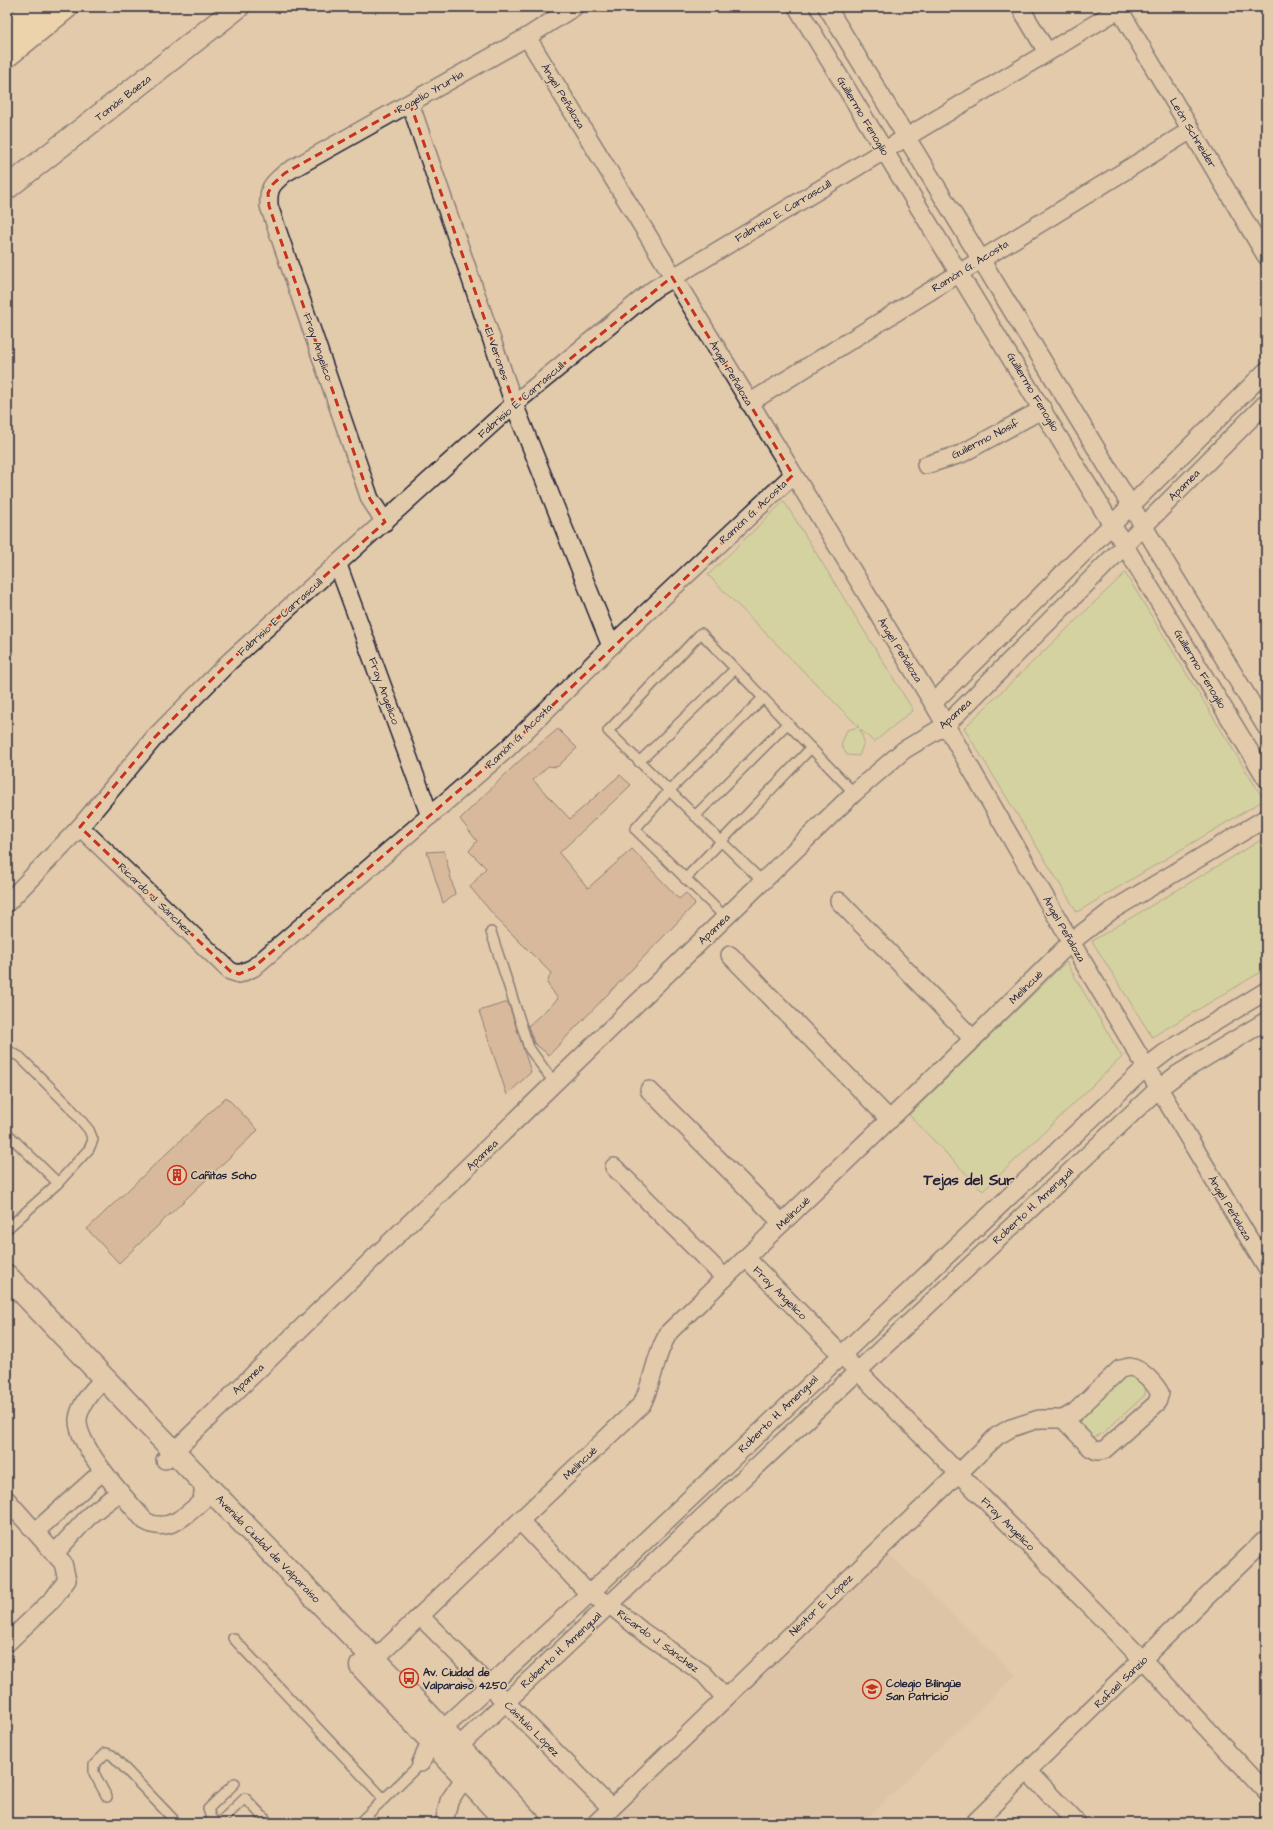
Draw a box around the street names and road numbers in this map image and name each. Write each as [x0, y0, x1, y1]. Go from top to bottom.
street label: Ángel Peñaloza [537, 61, 589, 132]
street label: Rogelio Yrurtia [394, 67, 467, 118]
street label: Tomás Baeza [92, 71, 155, 125]
street label: Guillermo Fenoglio [833, 74, 893, 160]
street label: León Schneider [1166, 95, 1220, 171]
street label: Fabrisio E. Carrascull [732, 176, 834, 246]
street label: Ramón G. Acosta [929, 236, 1011, 296]
street label: Fray Angelico [298, 311, 337, 384]
street label: El Verones [481, 326, 513, 383]
street label: Ángel Peñaloza [705, 338, 757, 409]
street label: Guillermo Fenoglio [1003, 350, 1063, 436]
street label: Fabrisio E. Carrascull [475, 358, 568, 442]
street label: Guilermo Nasif [949, 415, 1022, 462]
street label: Apamea [1165, 466, 1203, 504]
street label: Ramón G. Acosta [716, 476, 790, 547]
street label: Fabrisio E. Carrascull [234, 574, 326, 659]
street label: Ángel Peñaloza [873, 615, 926, 686]
street label: Guillermo Fenoglio [1170, 627, 1230, 713]
street label: Fray Angelico [364, 655, 403, 728]
street label: Apamea [936, 695, 975, 733]
street label: Ramón G. Acosta [482, 700, 556, 772]
street label: Ricardo J. Sánchez [115, 860, 196, 939]
street label: Ángel Peñaloza [1038, 893, 1089, 965]
street label: Apamea [695, 910, 733, 948]
street label: Melincué [1006, 967, 1046, 1007]
street label: Apamea [463, 1136, 501, 1174]
street label: Roberto H. Amengual [989, 1164, 1078, 1248]
street label: Ángel Peñaloza [1204, 1173, 1256, 1244]
street label: Melincué [773, 1193, 814, 1233]
street label: Fray Angelico [749, 1263, 811, 1324]
street label: Apamea [229, 1360, 267, 1398]
street label: Roberto H. Amengual [735, 1372, 822, 1457]
street label: Melincué [560, 1443, 601, 1483]
street label: Avenida Ciudad de Valparaíso [212, 1492, 324, 1607]
street label: Fray Angelico [977, 1494, 1039, 1555]
street label: Néstor E. López [786, 1570, 857, 1639]
street label: Ricardo J. Sánchez [614, 1606, 703, 1676]
street label: Roberto H. Amengual [517, 1608, 606, 1692]
street label: Rafael Sanzio [1091, 1652, 1152, 1711]
street label: Cástulo López [501, 1698, 563, 1760]

